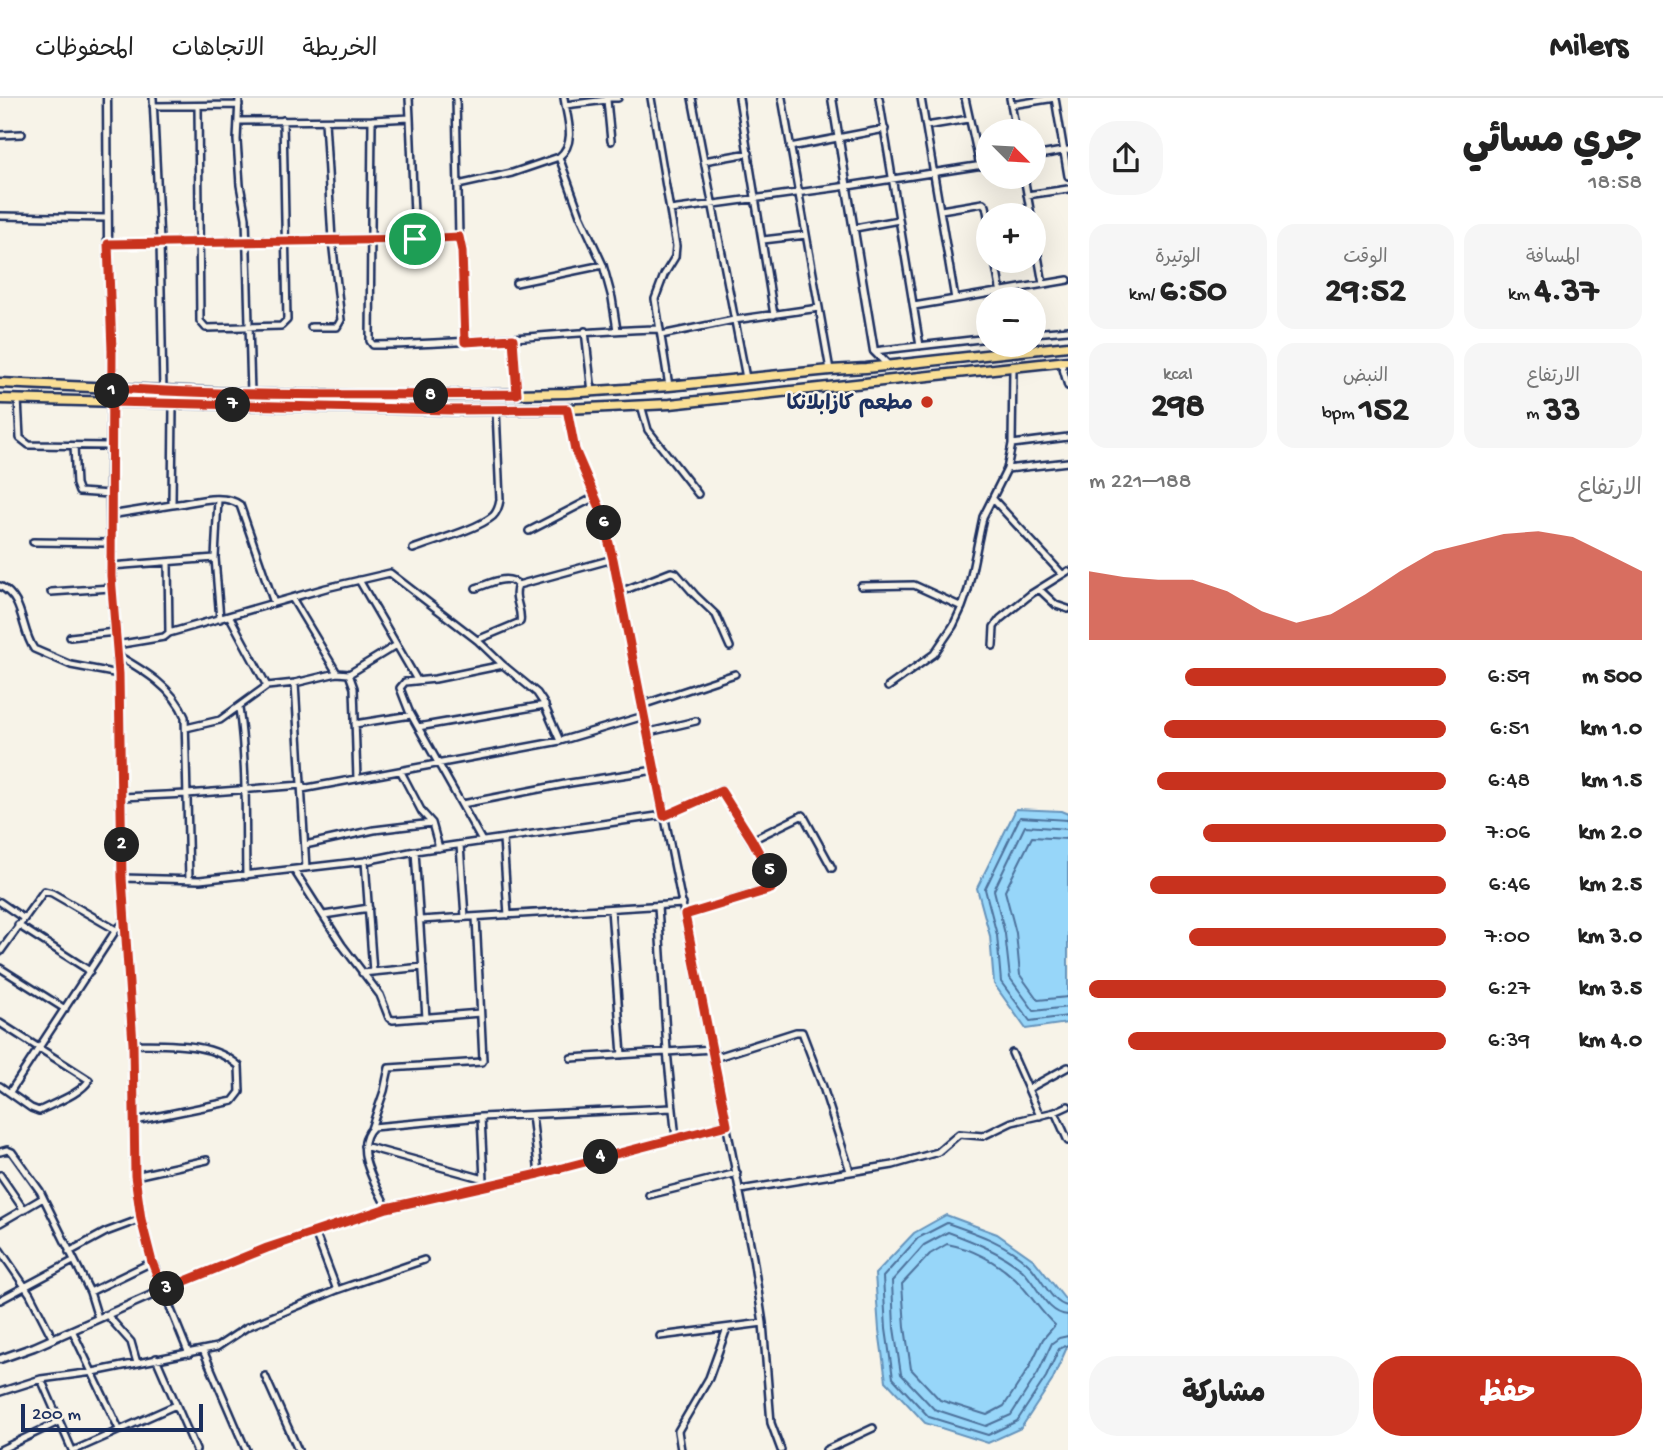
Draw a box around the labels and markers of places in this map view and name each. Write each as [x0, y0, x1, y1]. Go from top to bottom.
pin [385, 209, 445, 269]
pin: 1 [94, 374, 130, 408]
pin: 8 [414, 378, 448, 414]
pin: 7 [216, 388, 250, 422]
place label: مطعم كازابلانكا [786, 393, 913, 418]
marker: مطعم كازابلانكا [919, 394, 935, 410]
pin: 6 [586, 506, 622, 540]
pin: 2 [104, 828, 140, 862]
pin: 5 [752, 854, 788, 888]
pin: 4 [584, 1140, 618, 1174]
pin: 3 [150, 1272, 184, 1306]

